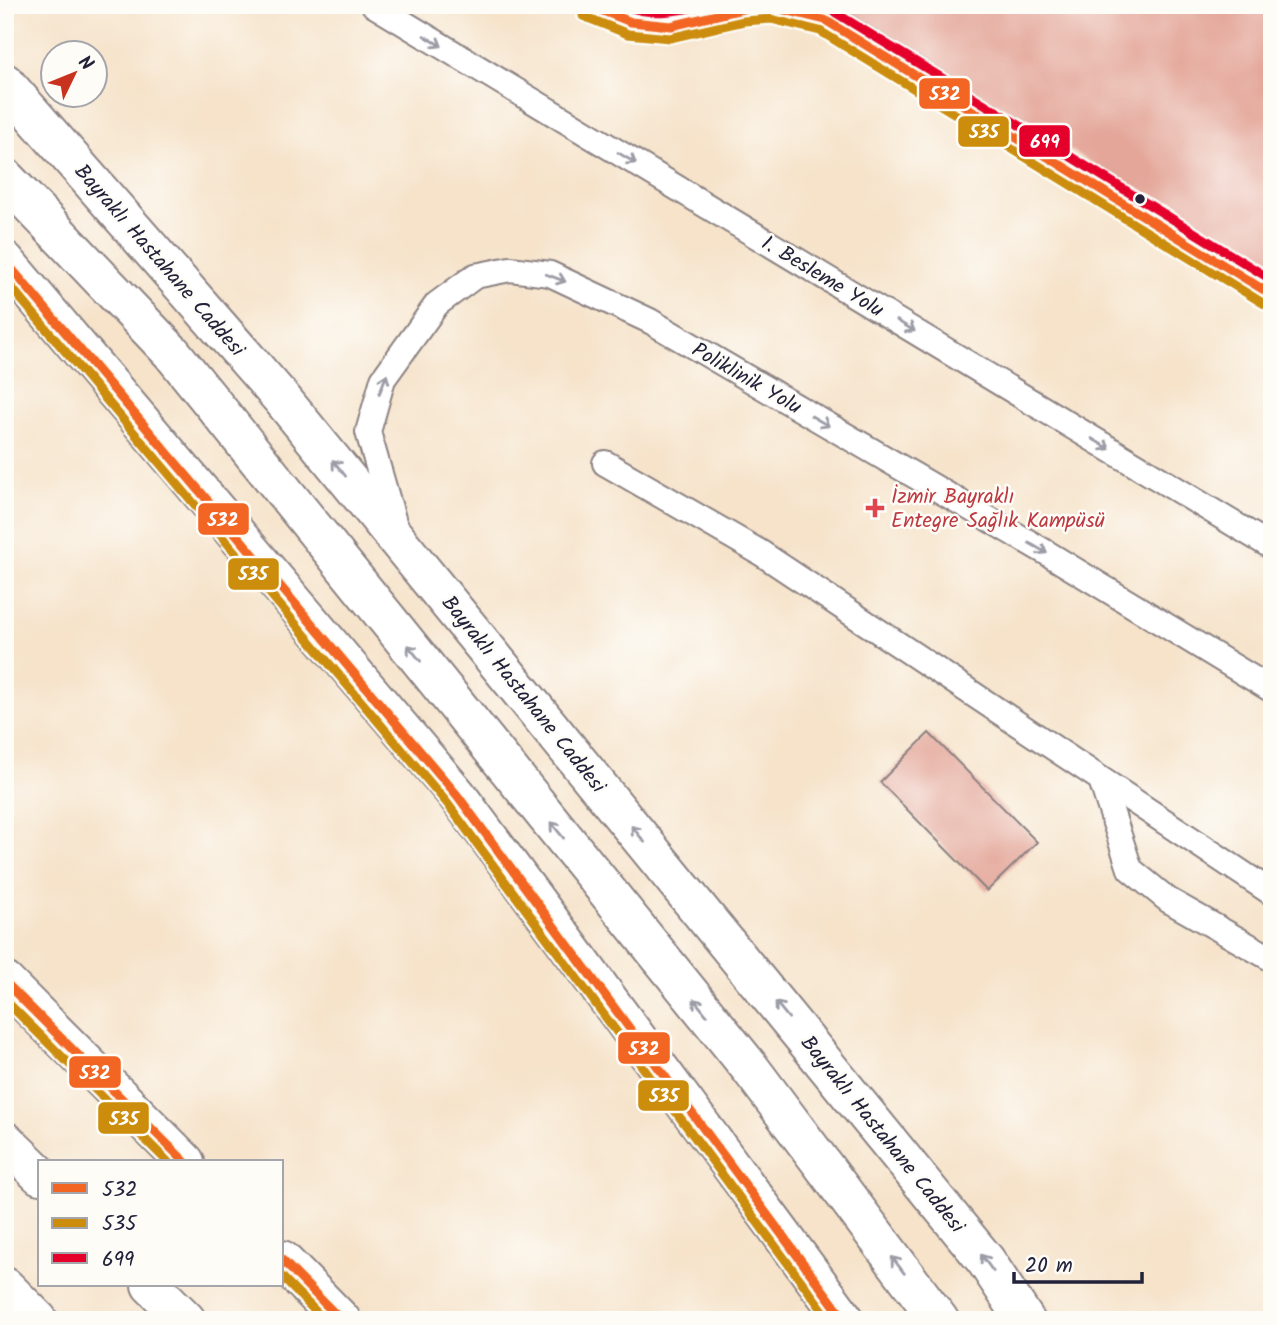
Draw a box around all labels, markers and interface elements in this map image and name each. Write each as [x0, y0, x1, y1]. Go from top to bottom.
one-way arrow [422, 34, 442, 48]
north arrow [38, 38, 108, 108]
text: N [70, 49, 100, 78]
line badge: 532 [918, 77, 971, 110]
text: 532 [928, 80, 961, 110]
line badge: 535 [957, 115, 1010, 148]
text: 535 [968, 118, 1000, 148]
line badge: 699 [1018, 124, 1071, 158]
text: 699 [1030, 128, 1060, 158]
one-way arrow [617, 151, 637, 165]
street label: Bayraklı Hastahane Caddesi [66, 157, 253, 366]
unlabelled marker [1133, 192, 1147, 206]
street label: 1. Besleme Yolu [755, 228, 890, 327]
one-way arrow [545, 272, 566, 285]
one-way arrow [895, 320, 915, 334]
street label: Poliklinik Yolu [685, 334, 807, 424]
one-way arrow [377, 374, 390, 395]
one-way arrow [810, 414, 830, 428]
one-way arrow [1090, 437, 1110, 451]
one-way arrow [331, 460, 347, 478]
place label: İzmir Bayraklı Entegre Sağlık Kampüsü [891, 481, 1105, 538]
marker: İzmir Bayraklı Entegre Sağlık Kampüsü [865, 498, 885, 518]
line badge: 532 [197, 502, 250, 536]
text: 532 [206, 506, 239, 536]
one-way arrow [1028, 541, 1048, 555]
line badge: 535 [227, 557, 280, 591]
text: 535 [237, 560, 269, 590]
street label: Bayraklı Hastahane Caddesi [432, 589, 614, 802]
one-way arrow [406, 645, 422, 663]
one-way arrow [549, 821, 565, 839]
one-way arrow [630, 826, 646, 844]
one-way arrow [693, 998, 708, 1016]
one-way arrow [774, 1002, 790, 1020]
street label: Bayraklı Hastahane Caddesi [791, 1029, 973, 1242]
line badge: 532 [617, 1031, 671, 1065]
text: 532 [627, 1035, 660, 1065]
line badge: 532 [68, 1055, 122, 1089]
text: 532 [78, 1059, 111, 1089]
line badge: 535 [637, 1079, 690, 1112]
text: 535 [648, 1082, 680, 1112]
line badge: 535 [97, 1101, 150, 1135]
text: 535 [108, 1105, 140, 1135]
legend [38, 1160, 284, 1286]
text: 532 [102, 1174, 137, 1207]
text: 535 [102, 1208, 138, 1241]
scale bar [1014, 1241, 1142, 1285]
text: 699 [102, 1244, 134, 1277]
text: 20 m [1025, 1250, 1073, 1283]
one-way arrow [980, 1254, 994, 1273]
one-way arrow [891, 1256, 905, 1275]

